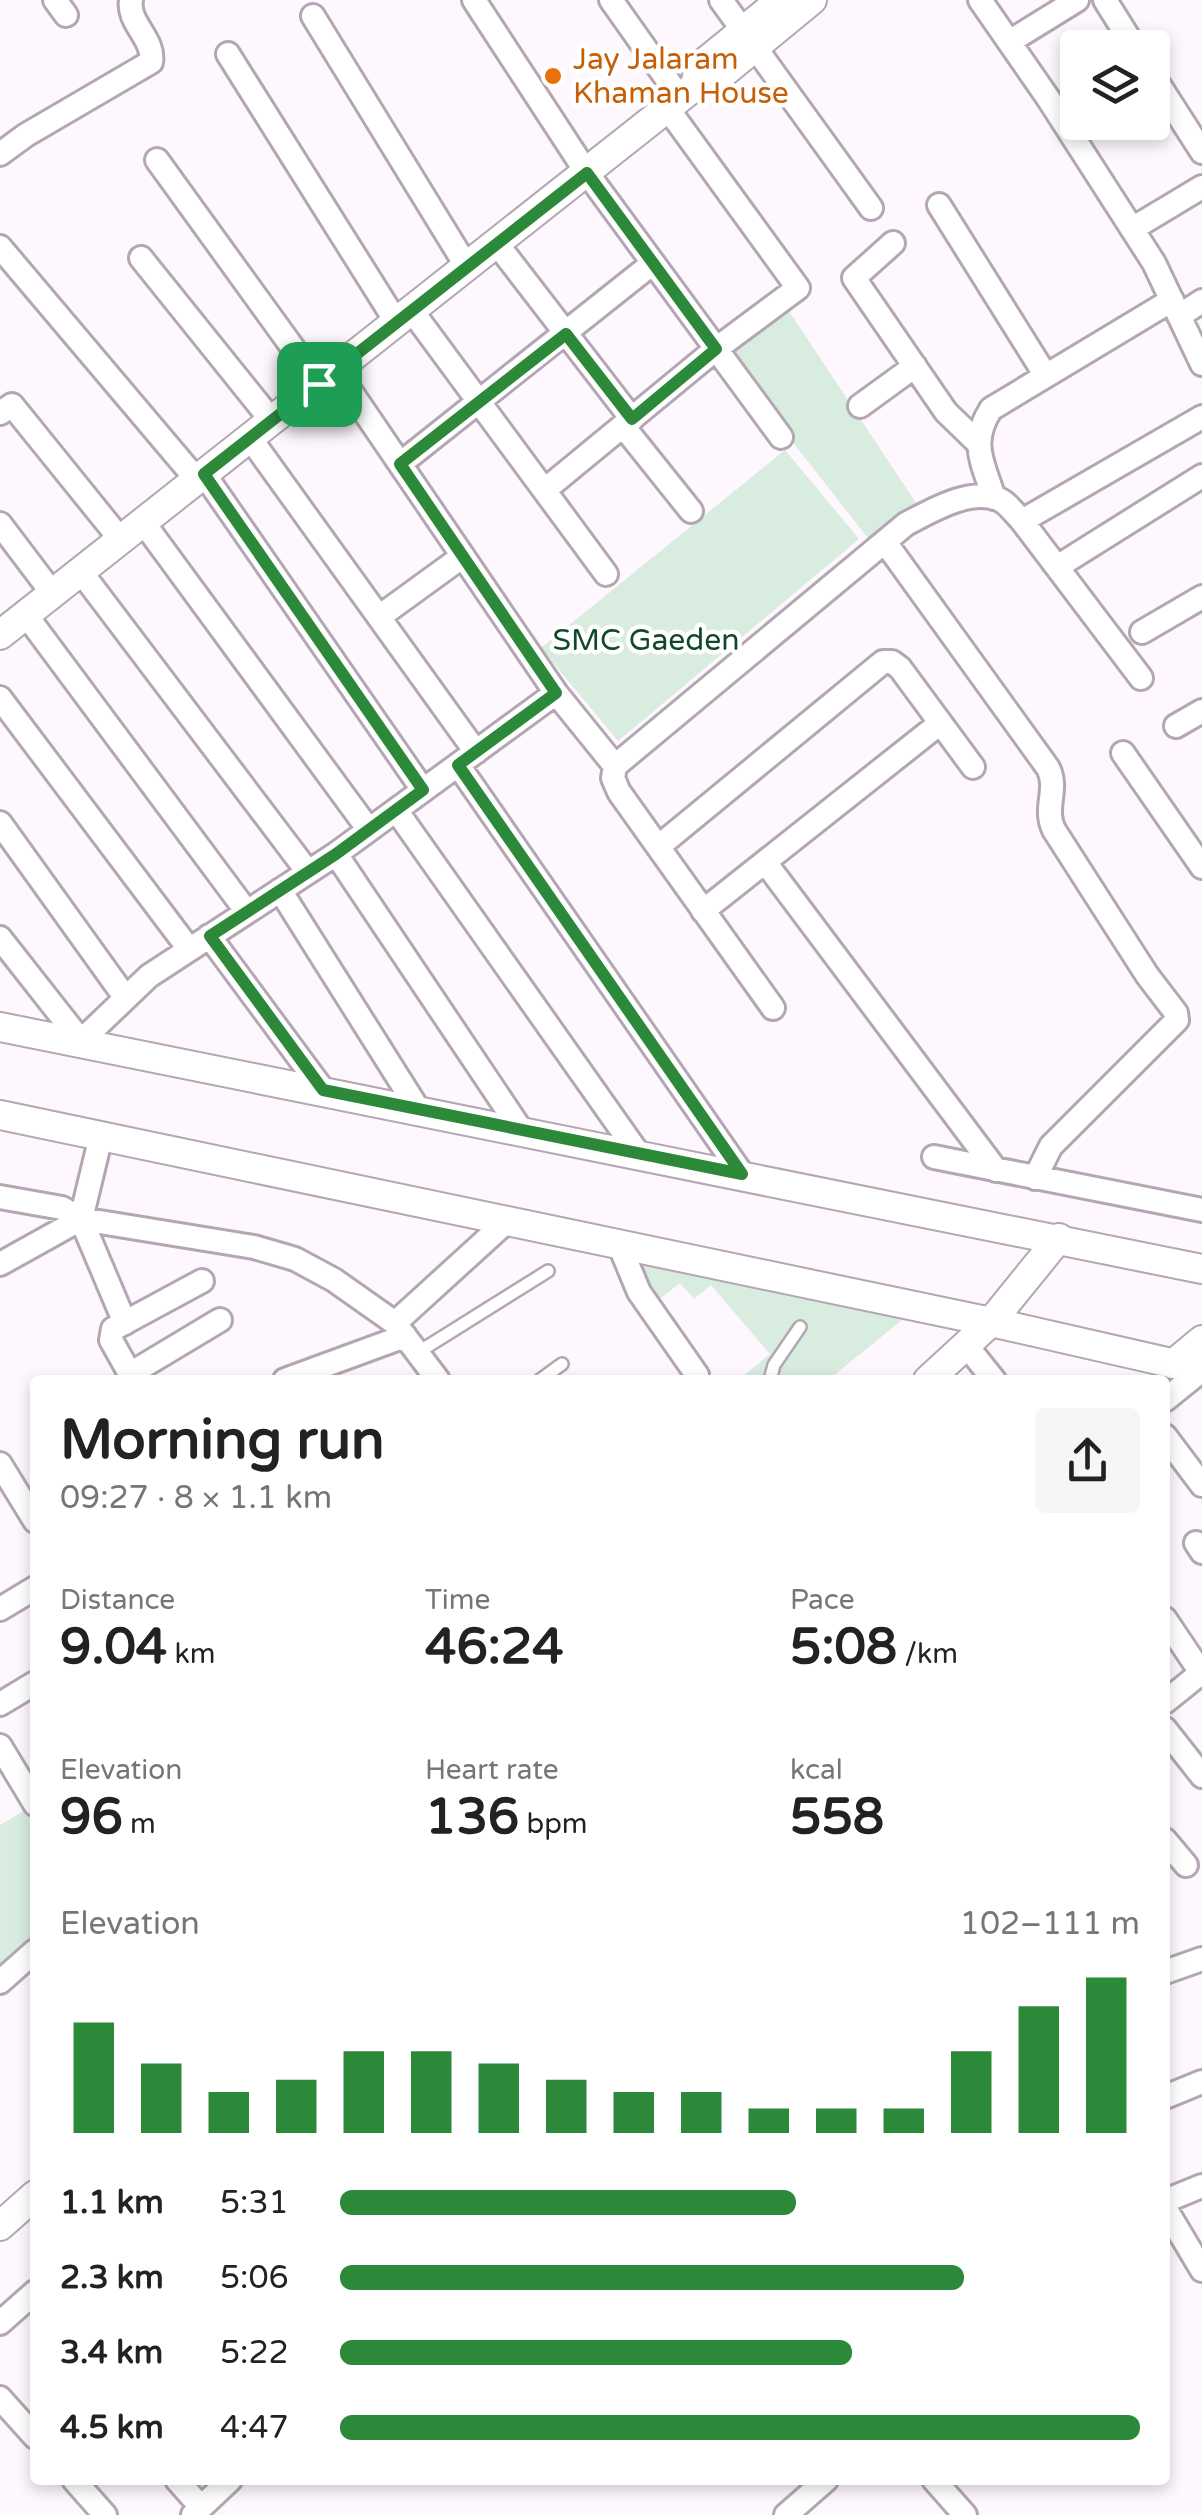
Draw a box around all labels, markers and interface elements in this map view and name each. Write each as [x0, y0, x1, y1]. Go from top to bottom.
map controls [1060, 30, 1170, 140]
button: layers [1060, 30, 1170, 140]
place label: Jay Jalaram Khaman House [573, 41, 789, 112]
marker: Jay Jalaram Khaman House [542, 65, 564, 87]
pin [277, 342, 362, 427]
icon: arrive [292, 357, 347, 412]
park label: SMC Gaeden [553, 622, 739, 659]
text: Morning run [60, 1408, 385, 1474]
button: share [1035, 1408, 1140, 1513]
text: 09:27 · 8 × 1.1 km [60, 1479, 332, 1517]
text: Distance [60, 1583, 175, 1617]
text: Time [425, 1583, 490, 1617]
text: Pace [790, 1583, 854, 1617]
text: 9.04 [60, 1617, 167, 1677]
text: 46:24 [425, 1617, 564, 1677]
text: 5:08 [790, 1617, 897, 1677]
text: km [167, 1637, 215, 1671]
text: /km [897, 1637, 958, 1671]
text: Elevation [60, 1753, 182, 1787]
text: Heart rate [425, 1753, 559, 1787]
text: kcal [790, 1753, 843, 1787]
text: 96 [60, 1787, 123, 1847]
text: 136 [425, 1787, 519, 1847]
text: 558 [790, 1787, 884, 1847]
text: m [123, 1807, 156, 1841]
text: bpm [519, 1807, 588, 1841]
text: Elevation [60, 1905, 200, 1943]
text: 102–111 m [960, 1905, 1140, 1943]
text: 1.1 km [60, 2184, 164, 2222]
text: 5:31 [220, 2184, 289, 2222]
text: 2.3 km [60, 2259, 164, 2297]
text: 5:06 [220, 2259, 289, 2297]
text: 3.4 km [60, 2334, 163, 2372]
text: 5:22 [220, 2334, 289, 2372]
text: 4.5 km [60, 2409, 164, 2447]
text: 4:47 [220, 2409, 289, 2447]

